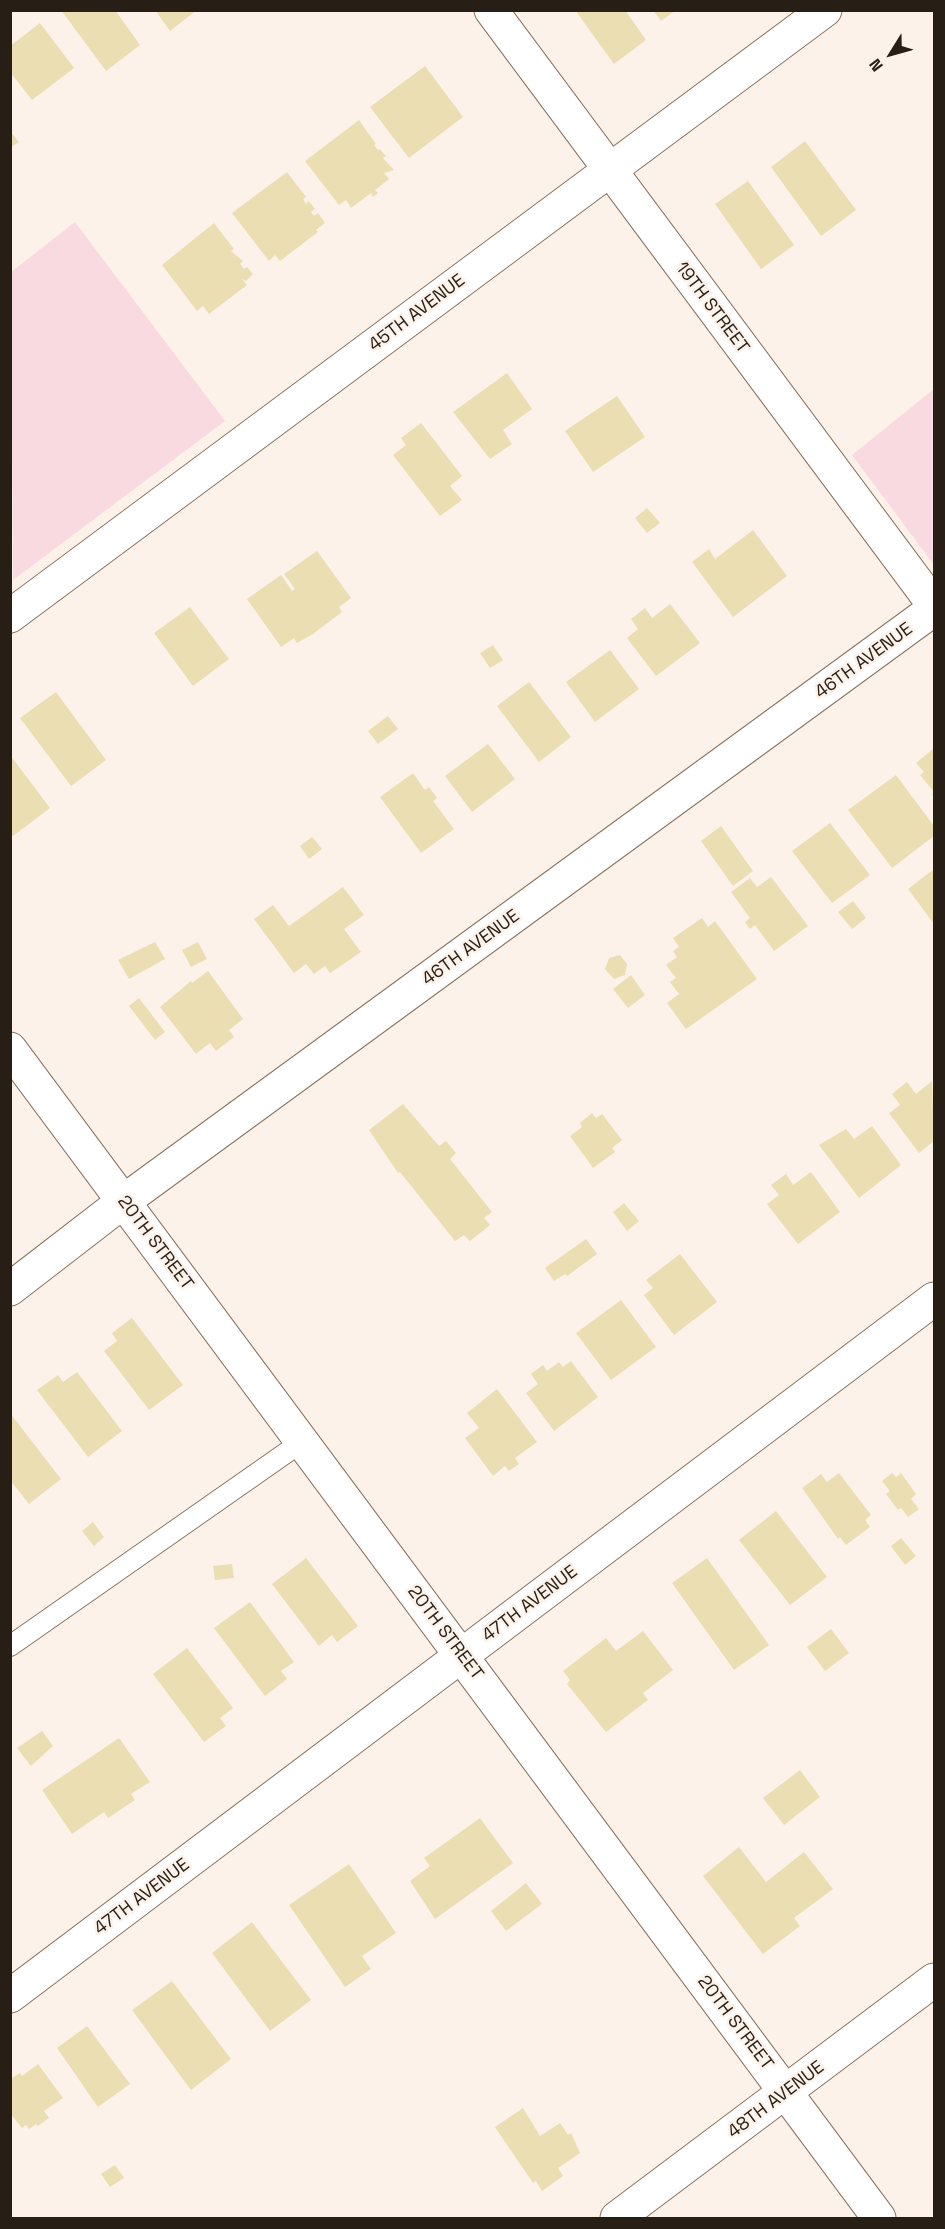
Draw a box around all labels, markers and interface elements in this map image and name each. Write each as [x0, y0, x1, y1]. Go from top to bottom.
north arrow [861, 24, 921, 84]
text: N [865, 55, 888, 76]
street label: 19TH STREET [671, 258, 753, 358]
street label: 45TH AVENUE [365, 270, 469, 356]
street label: 46TH AVENUE [811, 618, 917, 704]
street label: 46TH AVENUE [418, 905, 524, 991]
street label: 20TH STREET [112, 1191, 198, 1295]
street label: 47TH AVENUE [478, 1561, 582, 1647]
street label: 20TH STREET [402, 1581, 488, 1685]
street label: 47TH AVENUE [90, 1854, 194, 1940]
street label: 20TH STREET [692, 1971, 778, 2075]
street label: 48TH AVENUE [723, 2057, 829, 2143]

